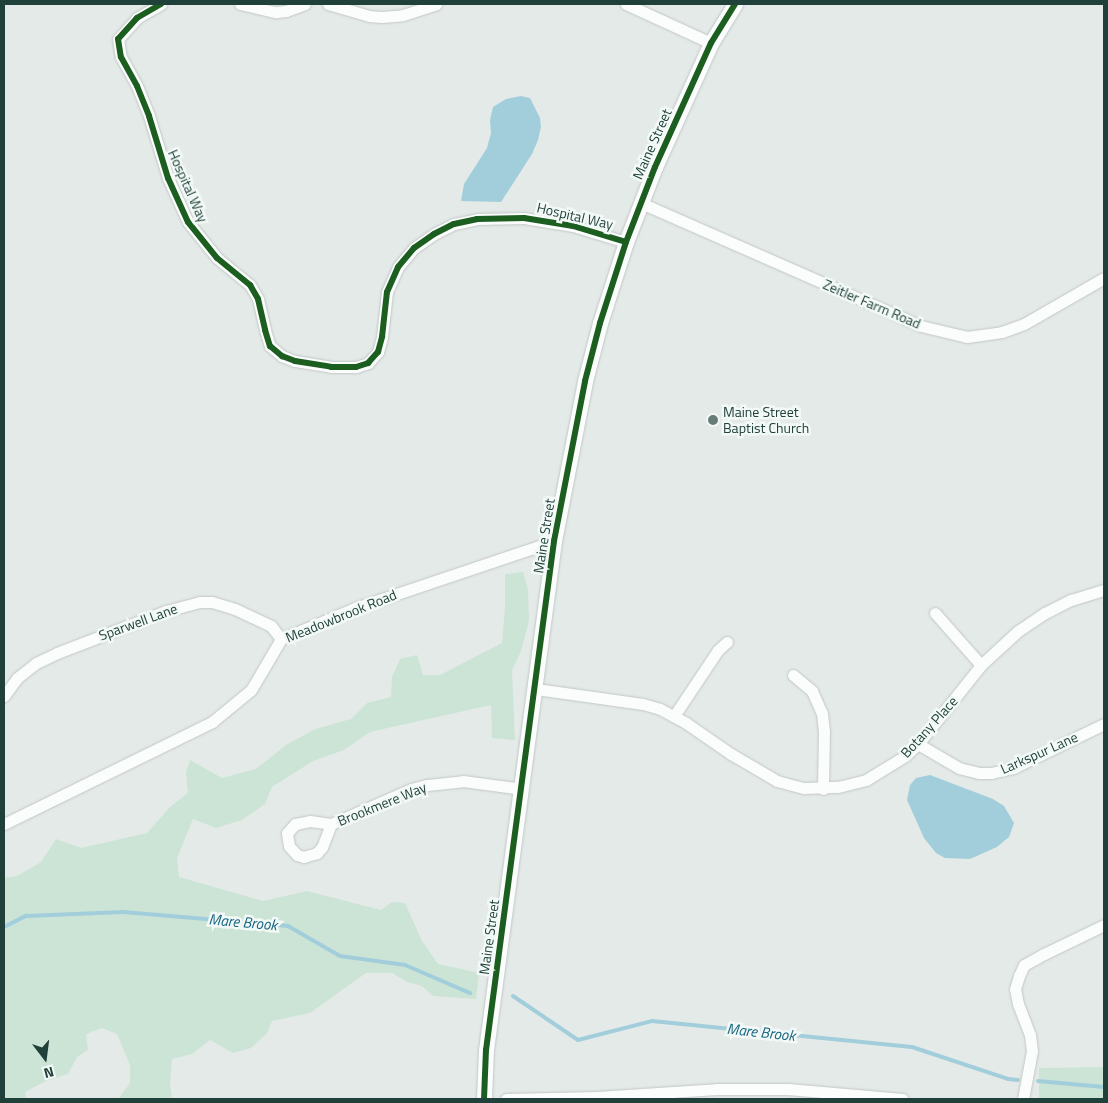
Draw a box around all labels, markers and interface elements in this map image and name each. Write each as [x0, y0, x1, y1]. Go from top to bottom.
street label: Maine Street [629, 106, 675, 182]
street label: Hospital Way [164, 147, 212, 225]
street label: Hospital Way [535, 199, 615, 233]
street label: Zeitler Farm Road [821, 276, 923, 332]
place label: Maine Street Baptist Church [723, 404, 809, 437]
marker: Maine Street Baptist Church [707, 414, 719, 426]
street label: Maine Street [530, 497, 558, 575]
street label: Meadowbrook Road [283, 586, 399, 646]
street label: Sparwell Lane [96, 600, 180, 644]
street label: Botany Place [897, 693, 961, 761]
street label: Larkspur Lane [998, 728, 1080, 778]
street label: Brookmere Way [335, 779, 429, 829]
street label: Maine Street [475, 898, 503, 976]
water label: Mare Brook [208, 910, 278, 934]
water label: Mare Brook [726, 1019, 796, 1045]
north arrow [20, 1033, 70, 1083]
text: N [42, 1062, 56, 1084]

